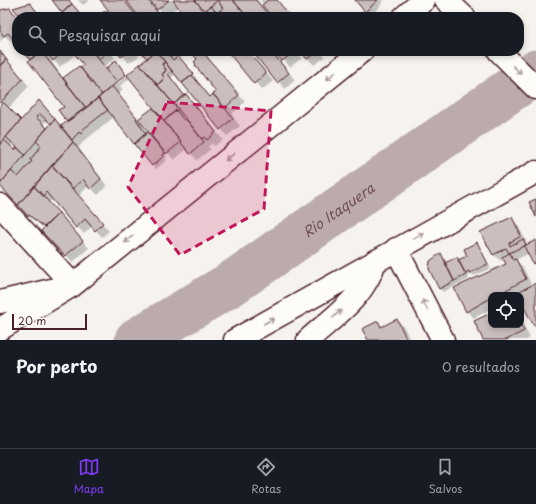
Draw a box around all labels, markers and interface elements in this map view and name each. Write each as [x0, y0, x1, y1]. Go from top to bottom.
search box [12, 12, 524, 56]
icon: search [26, 23, 48, 45]
text: Pesquisar aqui [58, 23, 161, 46]
one-way arrow [512, 65, 522, 75]
one-way arrow [326, 71, 337, 80]
one-way arrow [225, 153, 236, 162]
water label: Rio Itaquera [298, 177, 379, 242]
one-way arrow [412, 232, 424, 240]
one-way arrow [124, 235, 135, 243]
map controls [488, 292, 524, 328]
button: locate [488, 292, 524, 328]
one-way arrow [421, 300, 429, 312]
one-way arrow [331, 310, 341, 319]
scale bar [12, 312, 87, 331]
text: 20 m [18, 312, 46, 329]
one-way arrow [263, 316, 275, 324]
text: Por perto [16, 353, 97, 379]
text: 0 resultados [442, 357, 520, 376]
tab: Mapa [74, 456, 104, 497]
tab: Rotas [251, 456, 281, 497]
tab: Salvos [428, 456, 462, 497]

